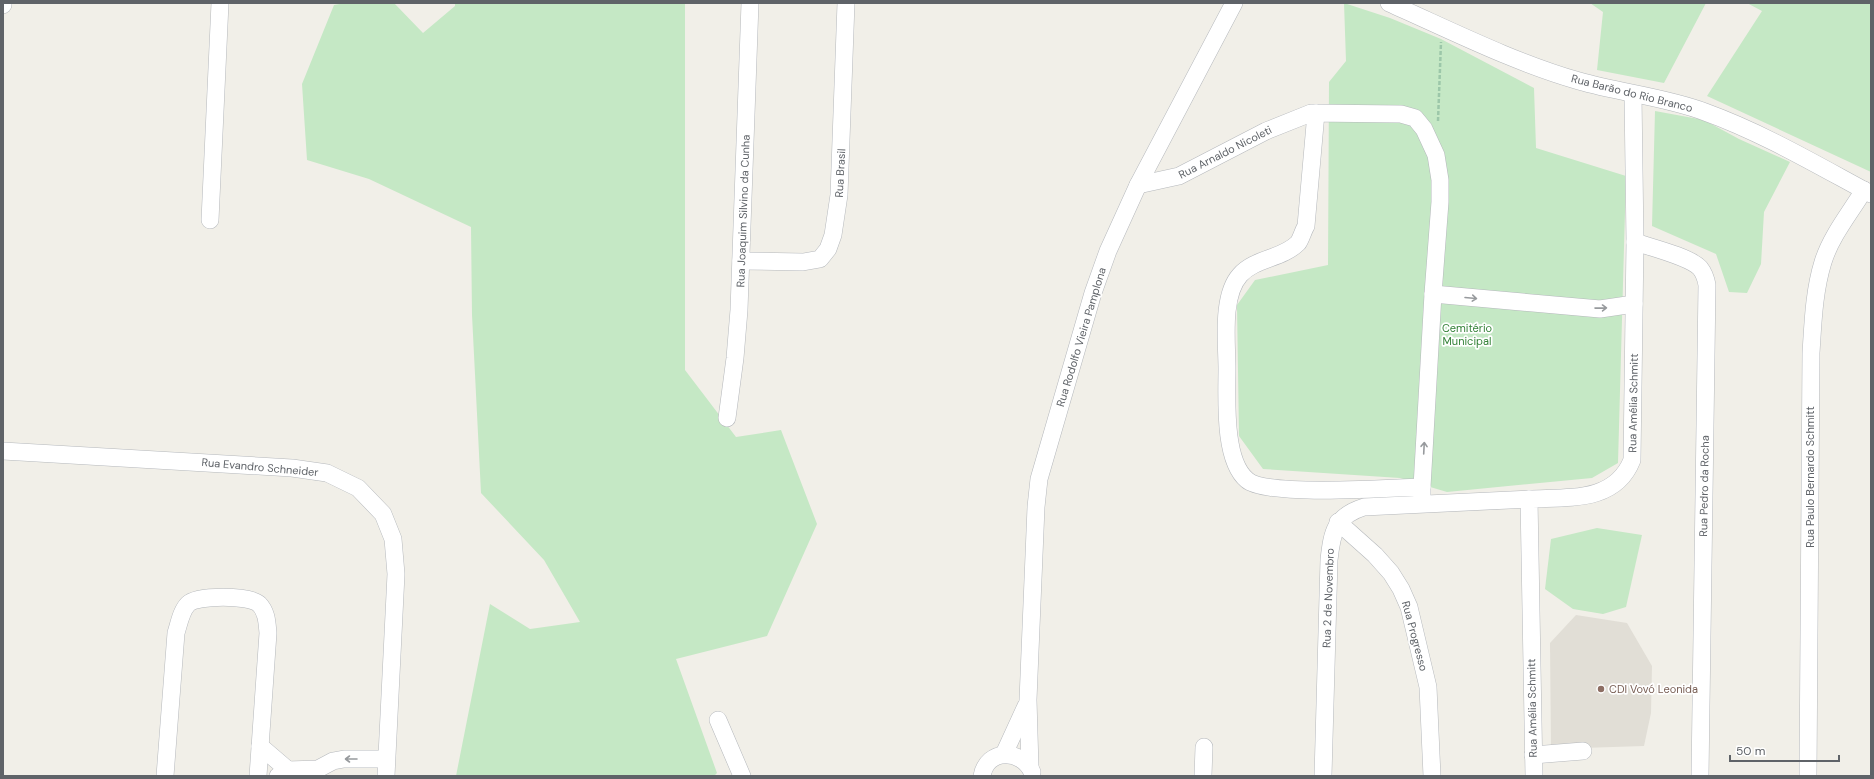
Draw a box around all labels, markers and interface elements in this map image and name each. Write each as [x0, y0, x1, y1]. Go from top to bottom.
street label: Rua Barão do Rio Branco [1570, 71, 1694, 115]
street label: Rua Arnaldo Nicoleti [1176, 122, 1274, 182]
street label: Rua Joaquim Silvino da Cunha [733, 134, 753, 288]
street label: Rua Brasil [832, 148, 848, 198]
street label: Rua Rodolfo Vieira Pamplona [1053, 265, 1109, 409]
one-way arrow [1465, 294, 1478, 301]
one-way arrow [1594, 304, 1607, 312]
park label: Cemitério Municipal [1442, 321, 1492, 348]
street label: Rua Amélia Schmitt [1625, 353, 1641, 453]
street label: Rua Paulo Bernardo Schmitt [1803, 406, 1817, 548]
street label: Rua Pedro da Rocha [1696, 435, 1712, 537]
one-way arrow [1420, 442, 1427, 455]
street label: Rua Evandro Schneider [201, 455, 319, 479]
street label: Rua 2 de Novembro [1319, 548, 1337, 648]
street label: Rua Progresso [1399, 599, 1431, 673]
street label: Rua Amélia Schmitt [1524, 658, 1540, 758]
place label: CDI Vovó Leonida [1609, 682, 1698, 696]
marker: CDI Vovó Leonida [1596, 684, 1606, 694]
scale bar [1730, 737, 1839, 763]
text: 50 m [1736, 743, 1765, 759]
one-way arrow [345, 755, 358, 763]

